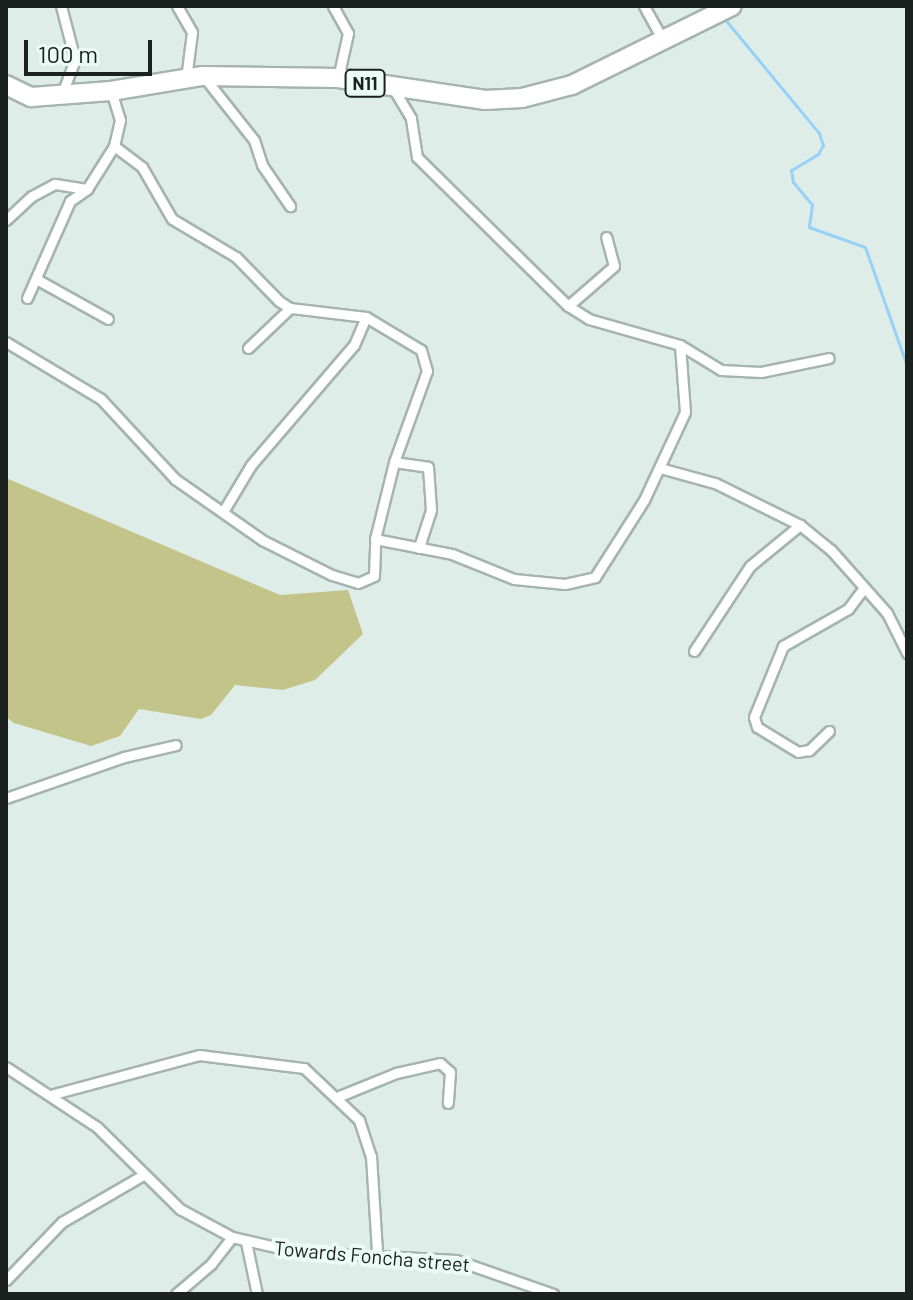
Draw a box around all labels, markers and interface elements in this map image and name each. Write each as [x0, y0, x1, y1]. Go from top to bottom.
scale bar [28, 24, 156, 74]
text: 100 m [38, 39, 98, 68]
road number: N11 [343, 69, 387, 97]
street label: Towards Foncha street [273, 1235, 471, 1277]

